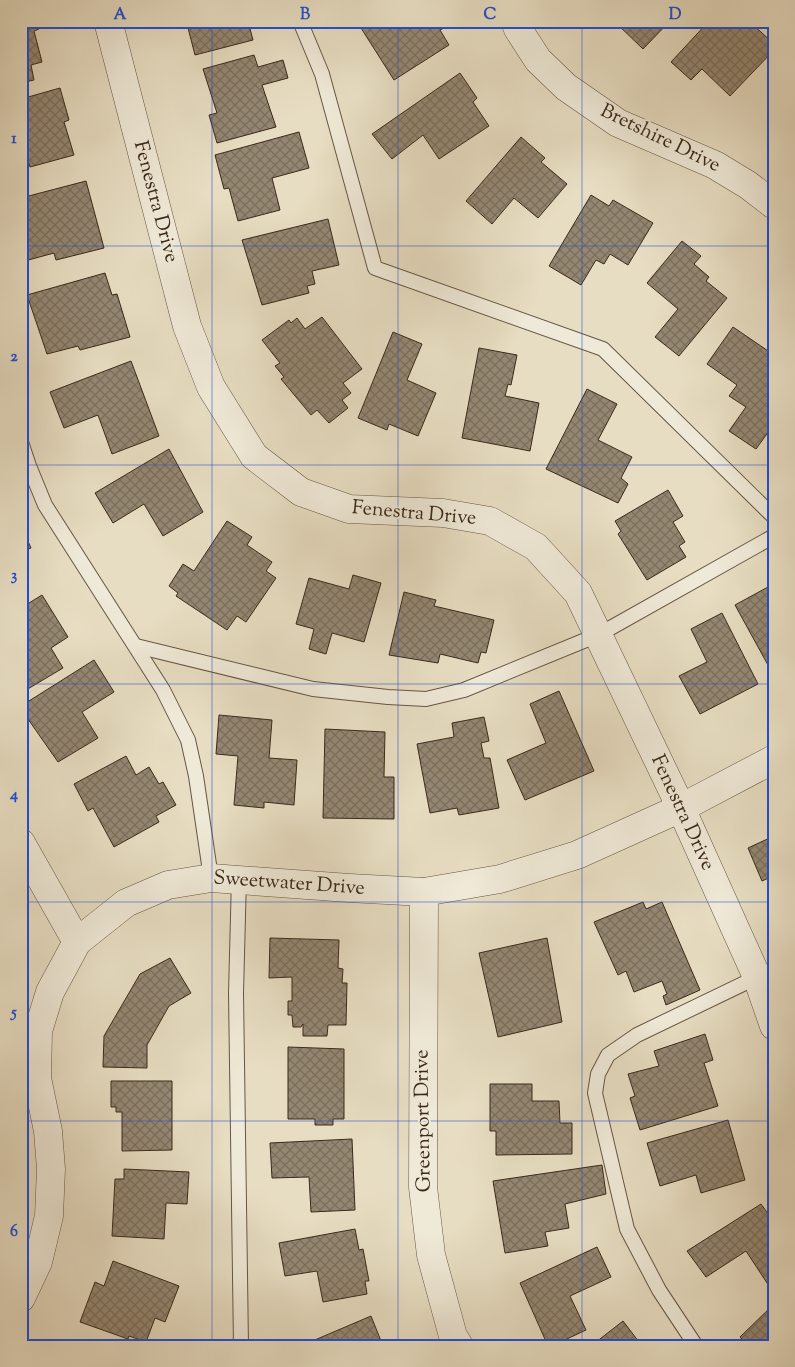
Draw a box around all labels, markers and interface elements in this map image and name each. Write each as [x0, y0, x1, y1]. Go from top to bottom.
text: A [114, 4, 127, 27]
text: B [300, 4, 310, 27]
text: C [484, 4, 497, 27]
text: D [669, 4, 682, 27]
street label: Bretshire Drive [595, 97, 725, 181]
text: 1 [11, 128, 17, 151]
street label: Fenestra Drive [125, 138, 185, 266]
text: 2 [10, 346, 18, 369]
street label: Fenestra Drive [351, 494, 477, 534]
text: 3 [11, 565, 18, 588]
street label: Fenestra Drive [642, 750, 722, 876]
text: 4 [9, 784, 18, 807]
street label: Sweetwater Drive [212, 864, 366, 904]
text: 5 [9, 1002, 17, 1025]
street label: Greenport Drive [408, 1049, 440, 1193]
text: 6 [10, 1221, 18, 1244]

